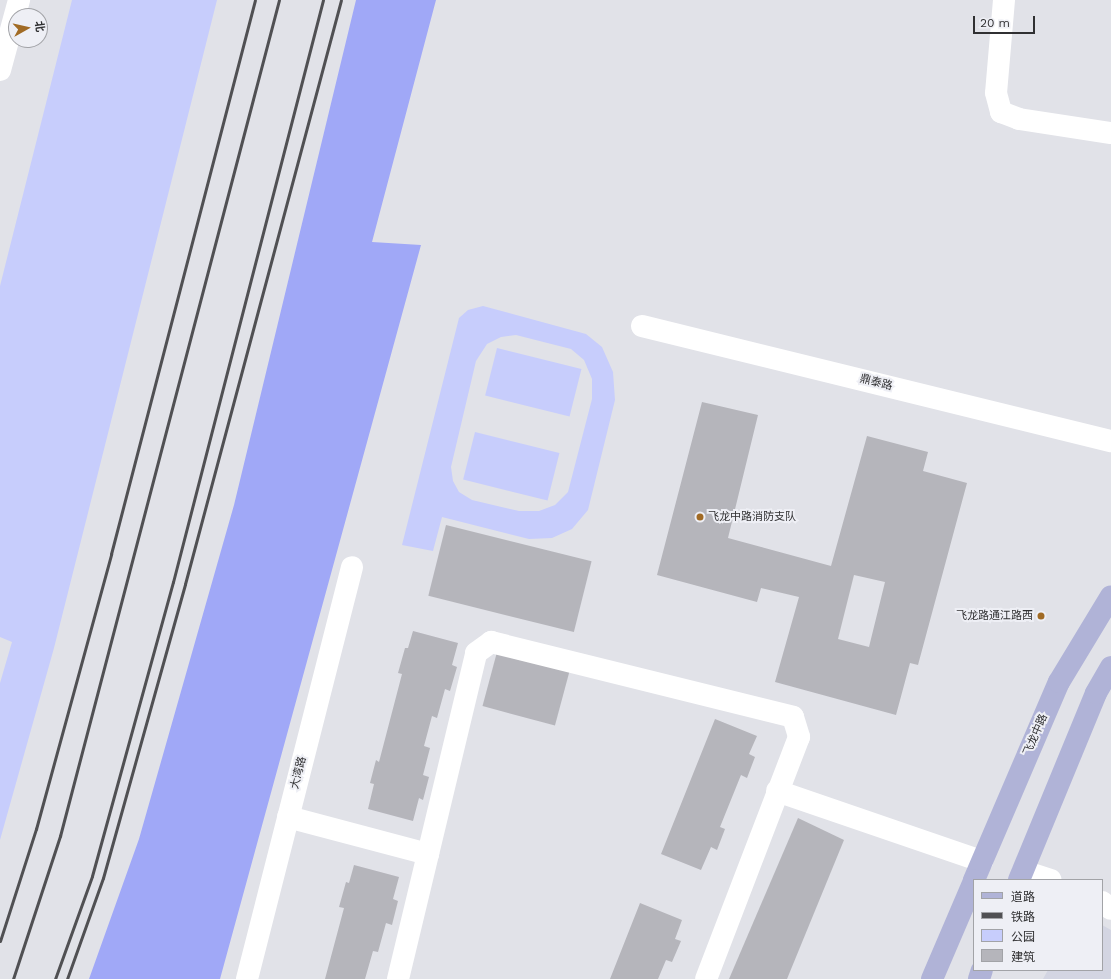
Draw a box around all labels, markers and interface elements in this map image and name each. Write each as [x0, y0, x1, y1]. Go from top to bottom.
north arrow [8, 8, 48, 48]
scale bar [975, 8, 1037, 34]
text: 20 m [980, 16, 1010, 30]
text: 北 [32, 20, 47, 33]
street label: 鼎泰路 [858, 373, 894, 393]
place label: 飞龙中路消防支队 [708, 510, 796, 524]
marker: 飞龙中路消防支队 [695, 512, 705, 522]
place label: 飞龙路通江路西 [956, 609, 1033, 623]
marker: 飞龙路通江路西 [1036, 611, 1046, 621]
street label: 飞龙中路 [1021, 712, 1051, 758]
street label: 大湾路 [289, 755, 309, 791]
legend [973, 879, 1103, 971]
text: 道路 [1011, 890, 1035, 904]
text: 铁路 [1011, 910, 1035, 924]
text: 公园 [1011, 930, 1035, 944]
text: 建筑 [1011, 950, 1035, 964]

